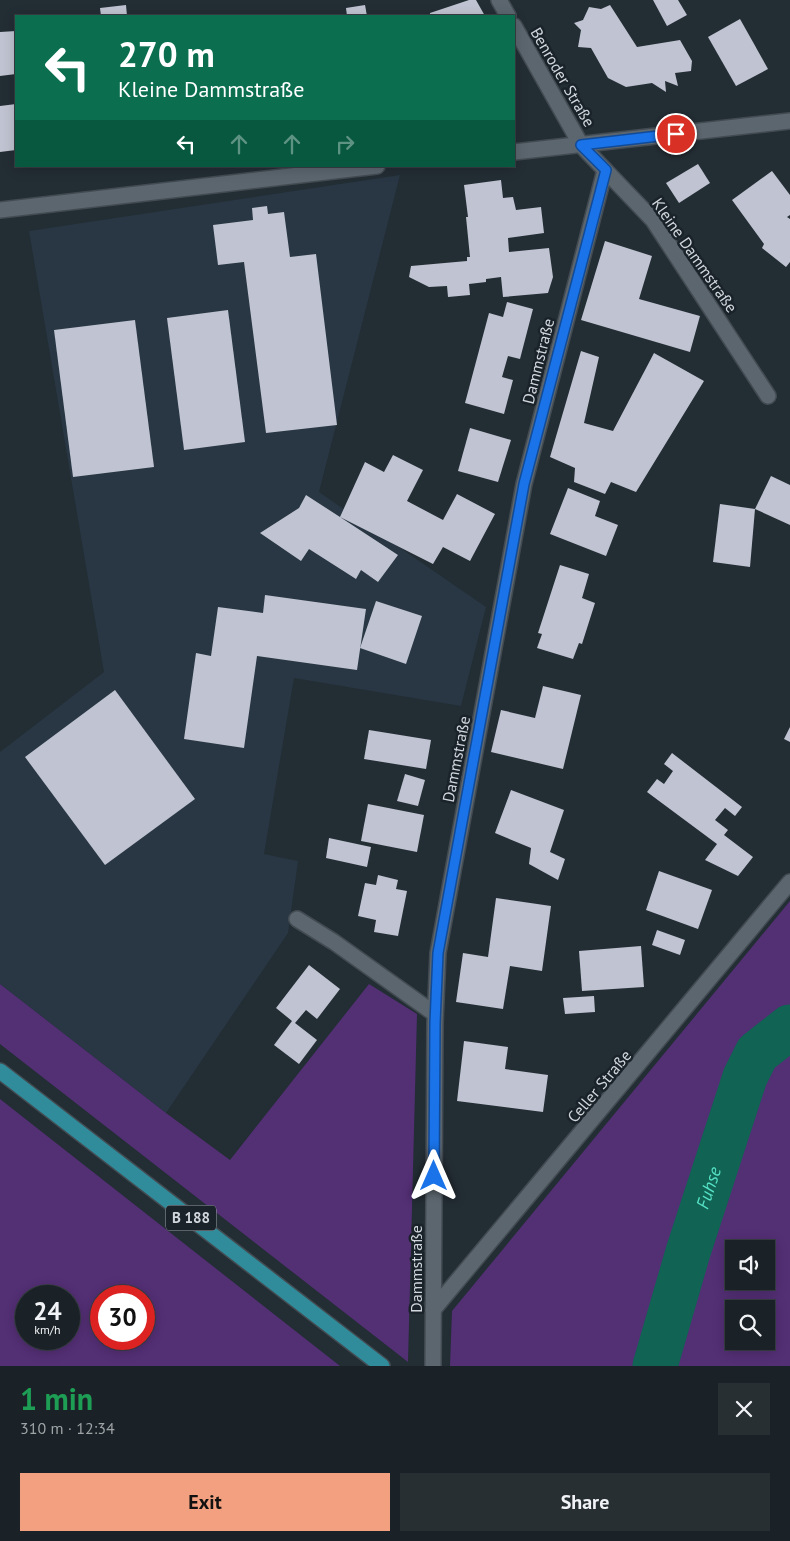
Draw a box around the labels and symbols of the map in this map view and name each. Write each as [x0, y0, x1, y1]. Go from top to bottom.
street label: Benroder Straße [526, 24, 600, 130]
pin [655, 113, 697, 155]
street label: Kleine Dammstraße [648, 194, 742, 316]
street label: Dammstraße [518, 316, 558, 406]
street label: Dammstraße [438, 714, 474, 804]
street label: Celler Straße [563, 1046, 635, 1126]
position arrow [407, 1149, 459, 1201]
water label: Fuhse [691, 1163, 726, 1212]
road number: B 188 [166, 1206, 216, 1230]
street label: Dammstraße [406, 1225, 426, 1313]
speed limit sign: 30 [90, 1285, 155, 1350]

